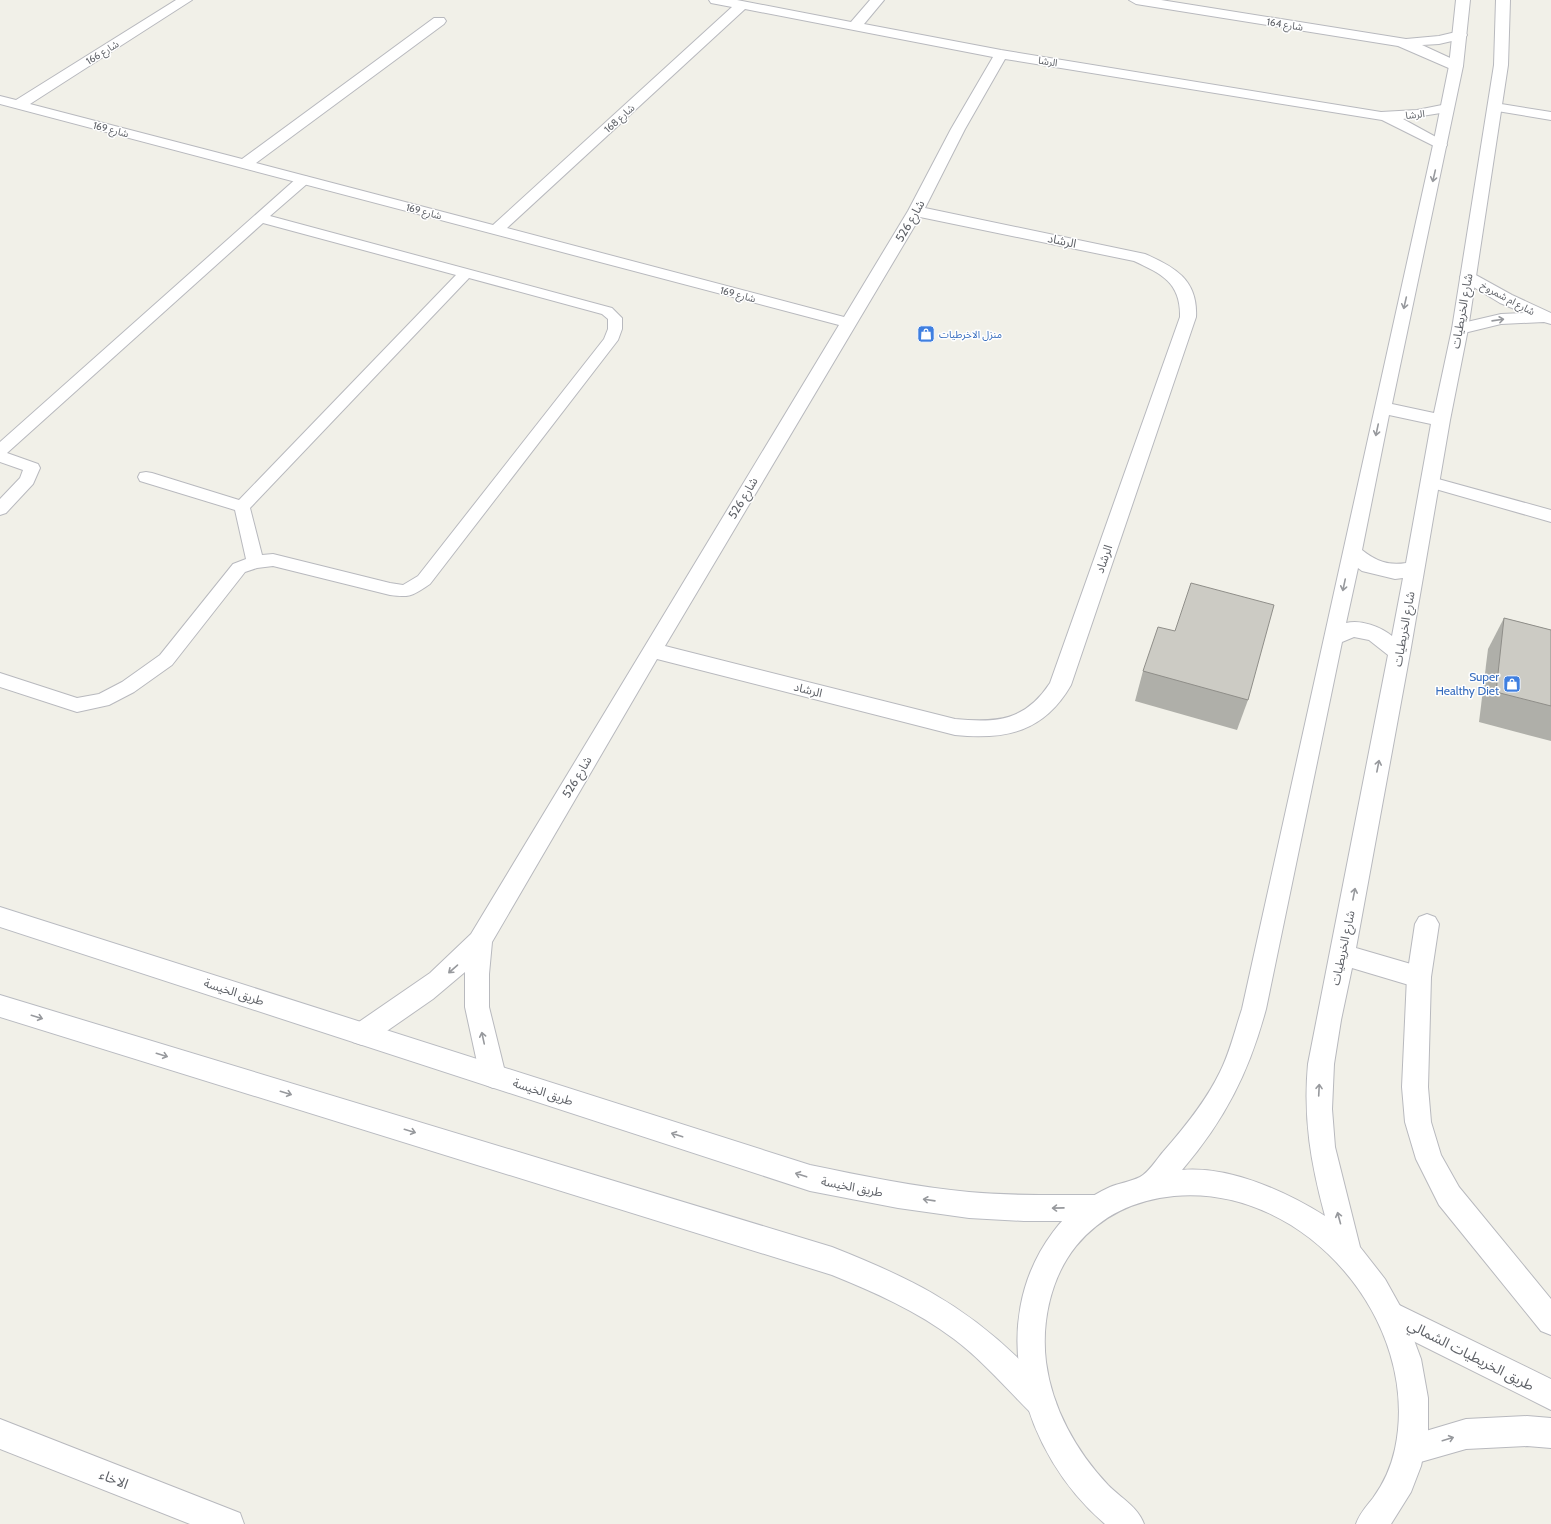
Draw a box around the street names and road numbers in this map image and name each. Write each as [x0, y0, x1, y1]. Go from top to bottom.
street label: شارع 164 [1266, 15, 1304, 35]
street label: شارع 166 [83, 37, 122, 68]
street label: الرشا [1037, 54, 1059, 69]
street label: شارع 168 [601, 101, 638, 136]
street label: الرشا [1405, 107, 1425, 122]
street label: شارع 169 [91, 118, 130, 141]
street label: شارع 526 [892, 197, 929, 245]
street label: شارع 169 [404, 200, 443, 223]
street label: الرشاد [1046, 230, 1078, 251]
street label: شارع الخريطيات [1448, 272, 1477, 350]
street label: شارع ام شمروخ [1477, 279, 1537, 320]
street label: شارع 169 [718, 283, 757, 306]
street label: شارع 526 [724, 474, 762, 522]
street label: الرشاد [1092, 543, 1115, 575]
street label: شارع الخريطيات [1390, 590, 1419, 668]
street label: الرشاد [792, 679, 824, 700]
street label: شارع 526 [558, 753, 596, 801]
street label: شارع الخريطيات [1327, 909, 1360, 987]
street label: طريق الخيسة [202, 975, 266, 1009]
street label: طريق الخيسة [511, 1075, 575, 1109]
street label: طريق الخيسة [820, 1173, 884, 1201]
street label: طريق الخريطيات الشمالي [1404, 1315, 1537, 1397]
street label: الاخاء [97, 1465, 131, 1493]

